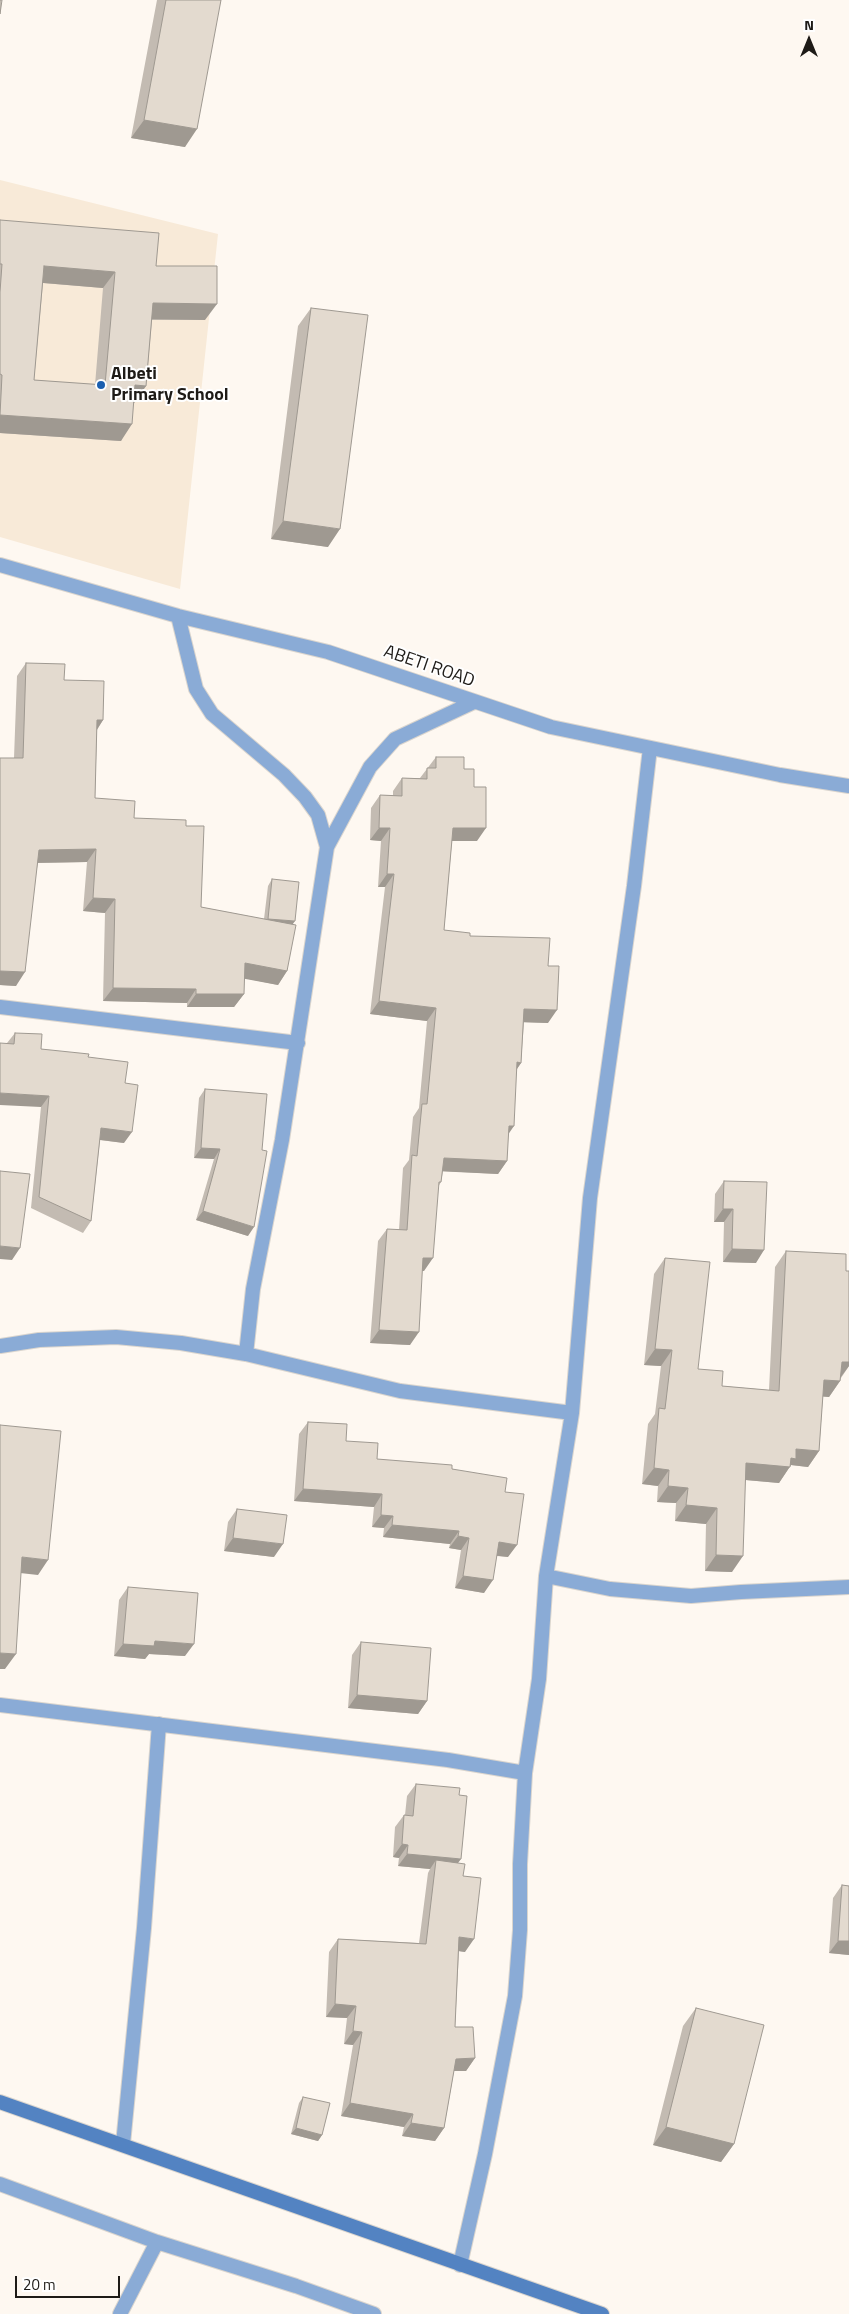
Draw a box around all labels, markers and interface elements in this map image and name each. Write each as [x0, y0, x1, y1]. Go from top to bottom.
text: N [804, 14, 814, 35]
north arrow [784, 15, 834, 65]
place label: Albeti Primary School [111, 364, 229, 406]
marker: Albeti Primary School [95, 379, 107, 391]
street label: ABETI ROAD [381, 641, 477, 693]
scale bar [18, 2266, 122, 2298]
text: 20 m [23, 2273, 56, 2296]

